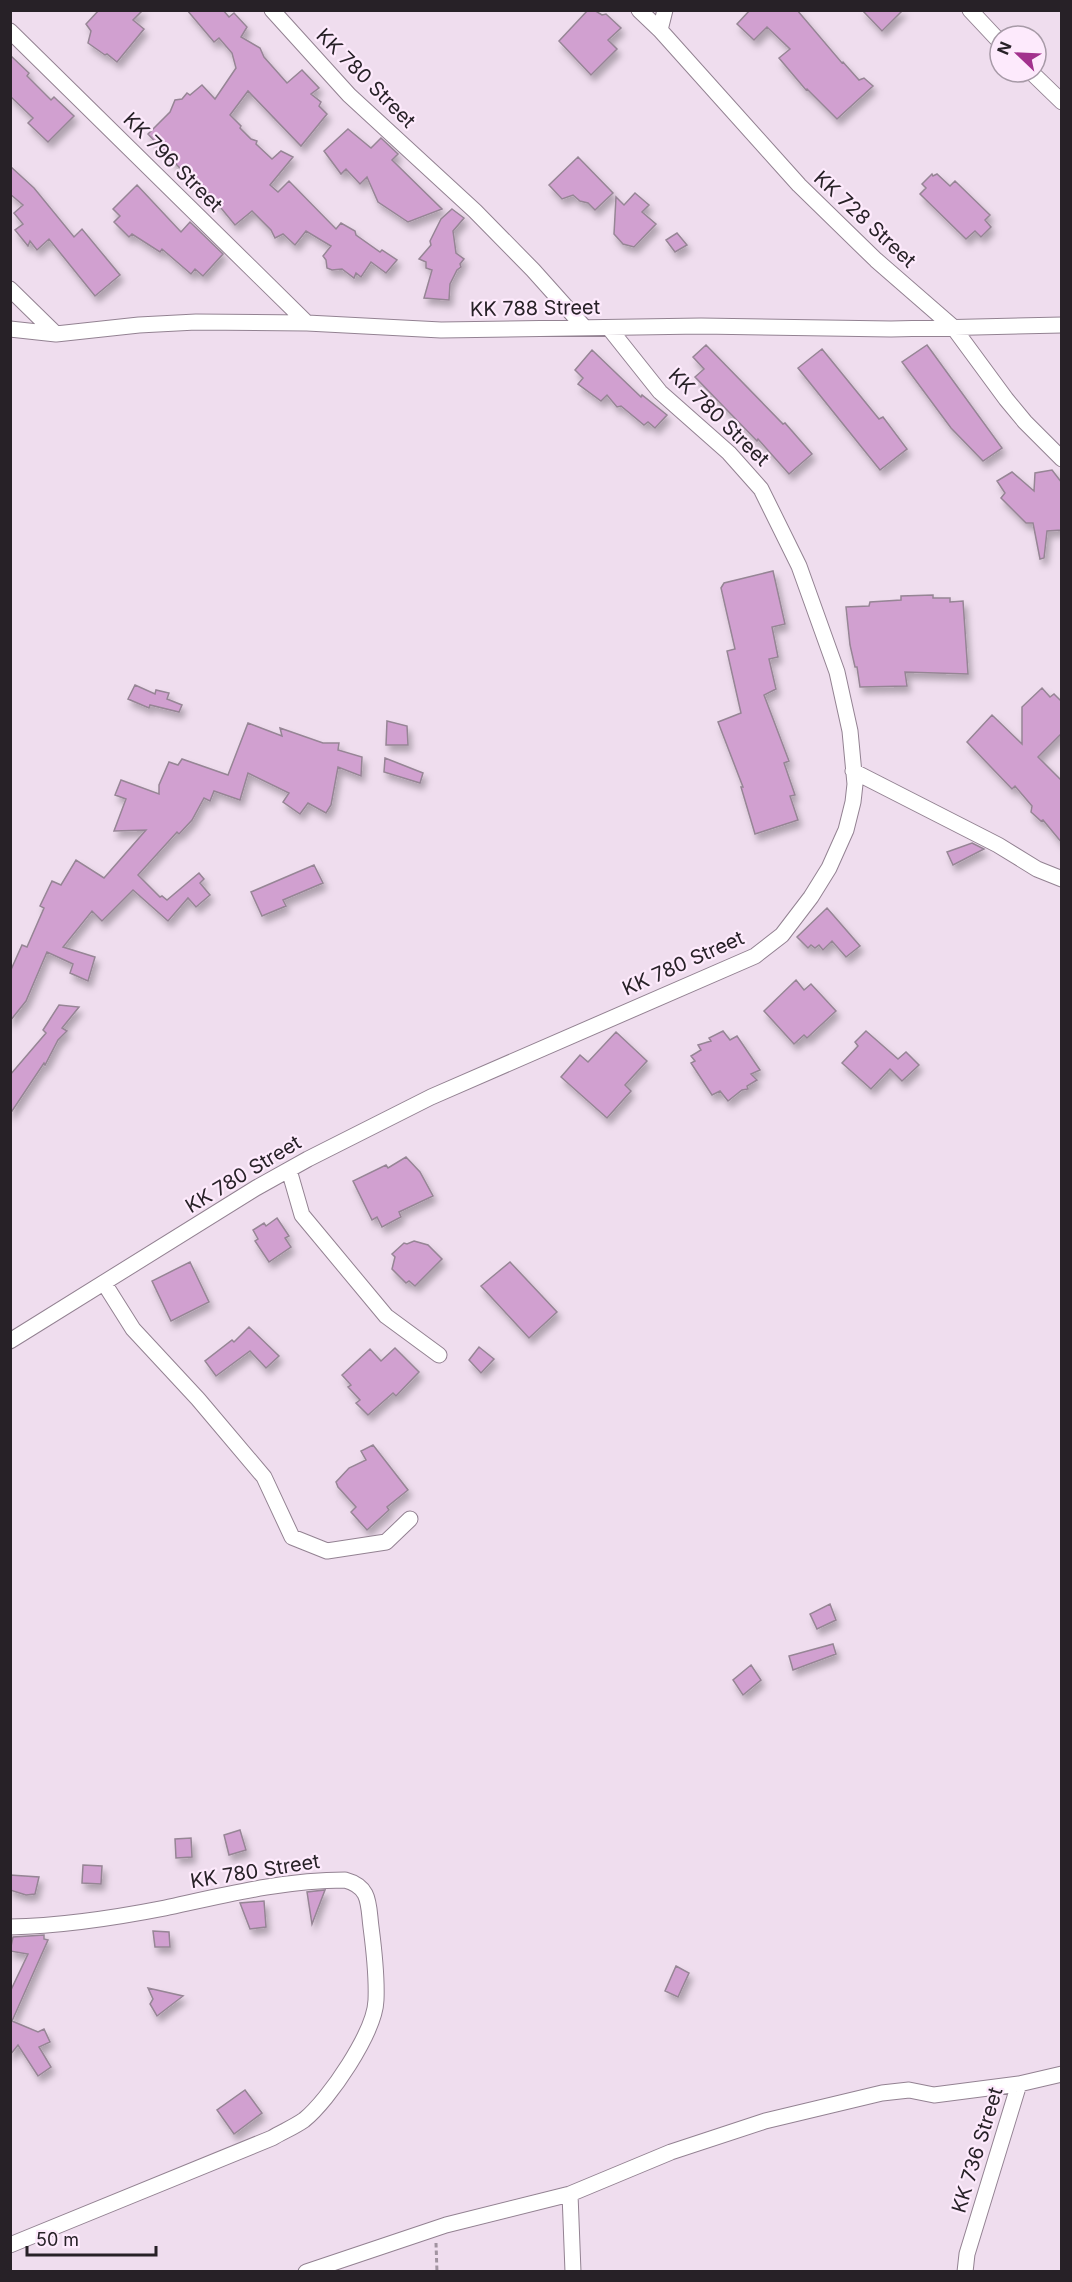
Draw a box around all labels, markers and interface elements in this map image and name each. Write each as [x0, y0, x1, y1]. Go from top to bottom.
street label: KK 780 Street [311, 23, 421, 133]
north arrow [988, 24, 1048, 84]
text: N [993, 39, 1016, 58]
street label: KK 796 Street [118, 107, 228, 217]
street label: KK 728 Street [809, 166, 921, 273]
street label: KK 788 Street [470, 295, 601, 321]
street label: KK 780 Street [664, 363, 775, 471]
street label: KK 780 Street [618, 925, 748, 1001]
street label: KK 780 Street [181, 1130, 306, 1218]
street label: KK 780 Street [189, 1849, 322, 1893]
street label: KK 736 Street [946, 2084, 1008, 2216]
scale bar [27, 2219, 156, 2257]
text: 50 m [36, 2229, 79, 2250]

